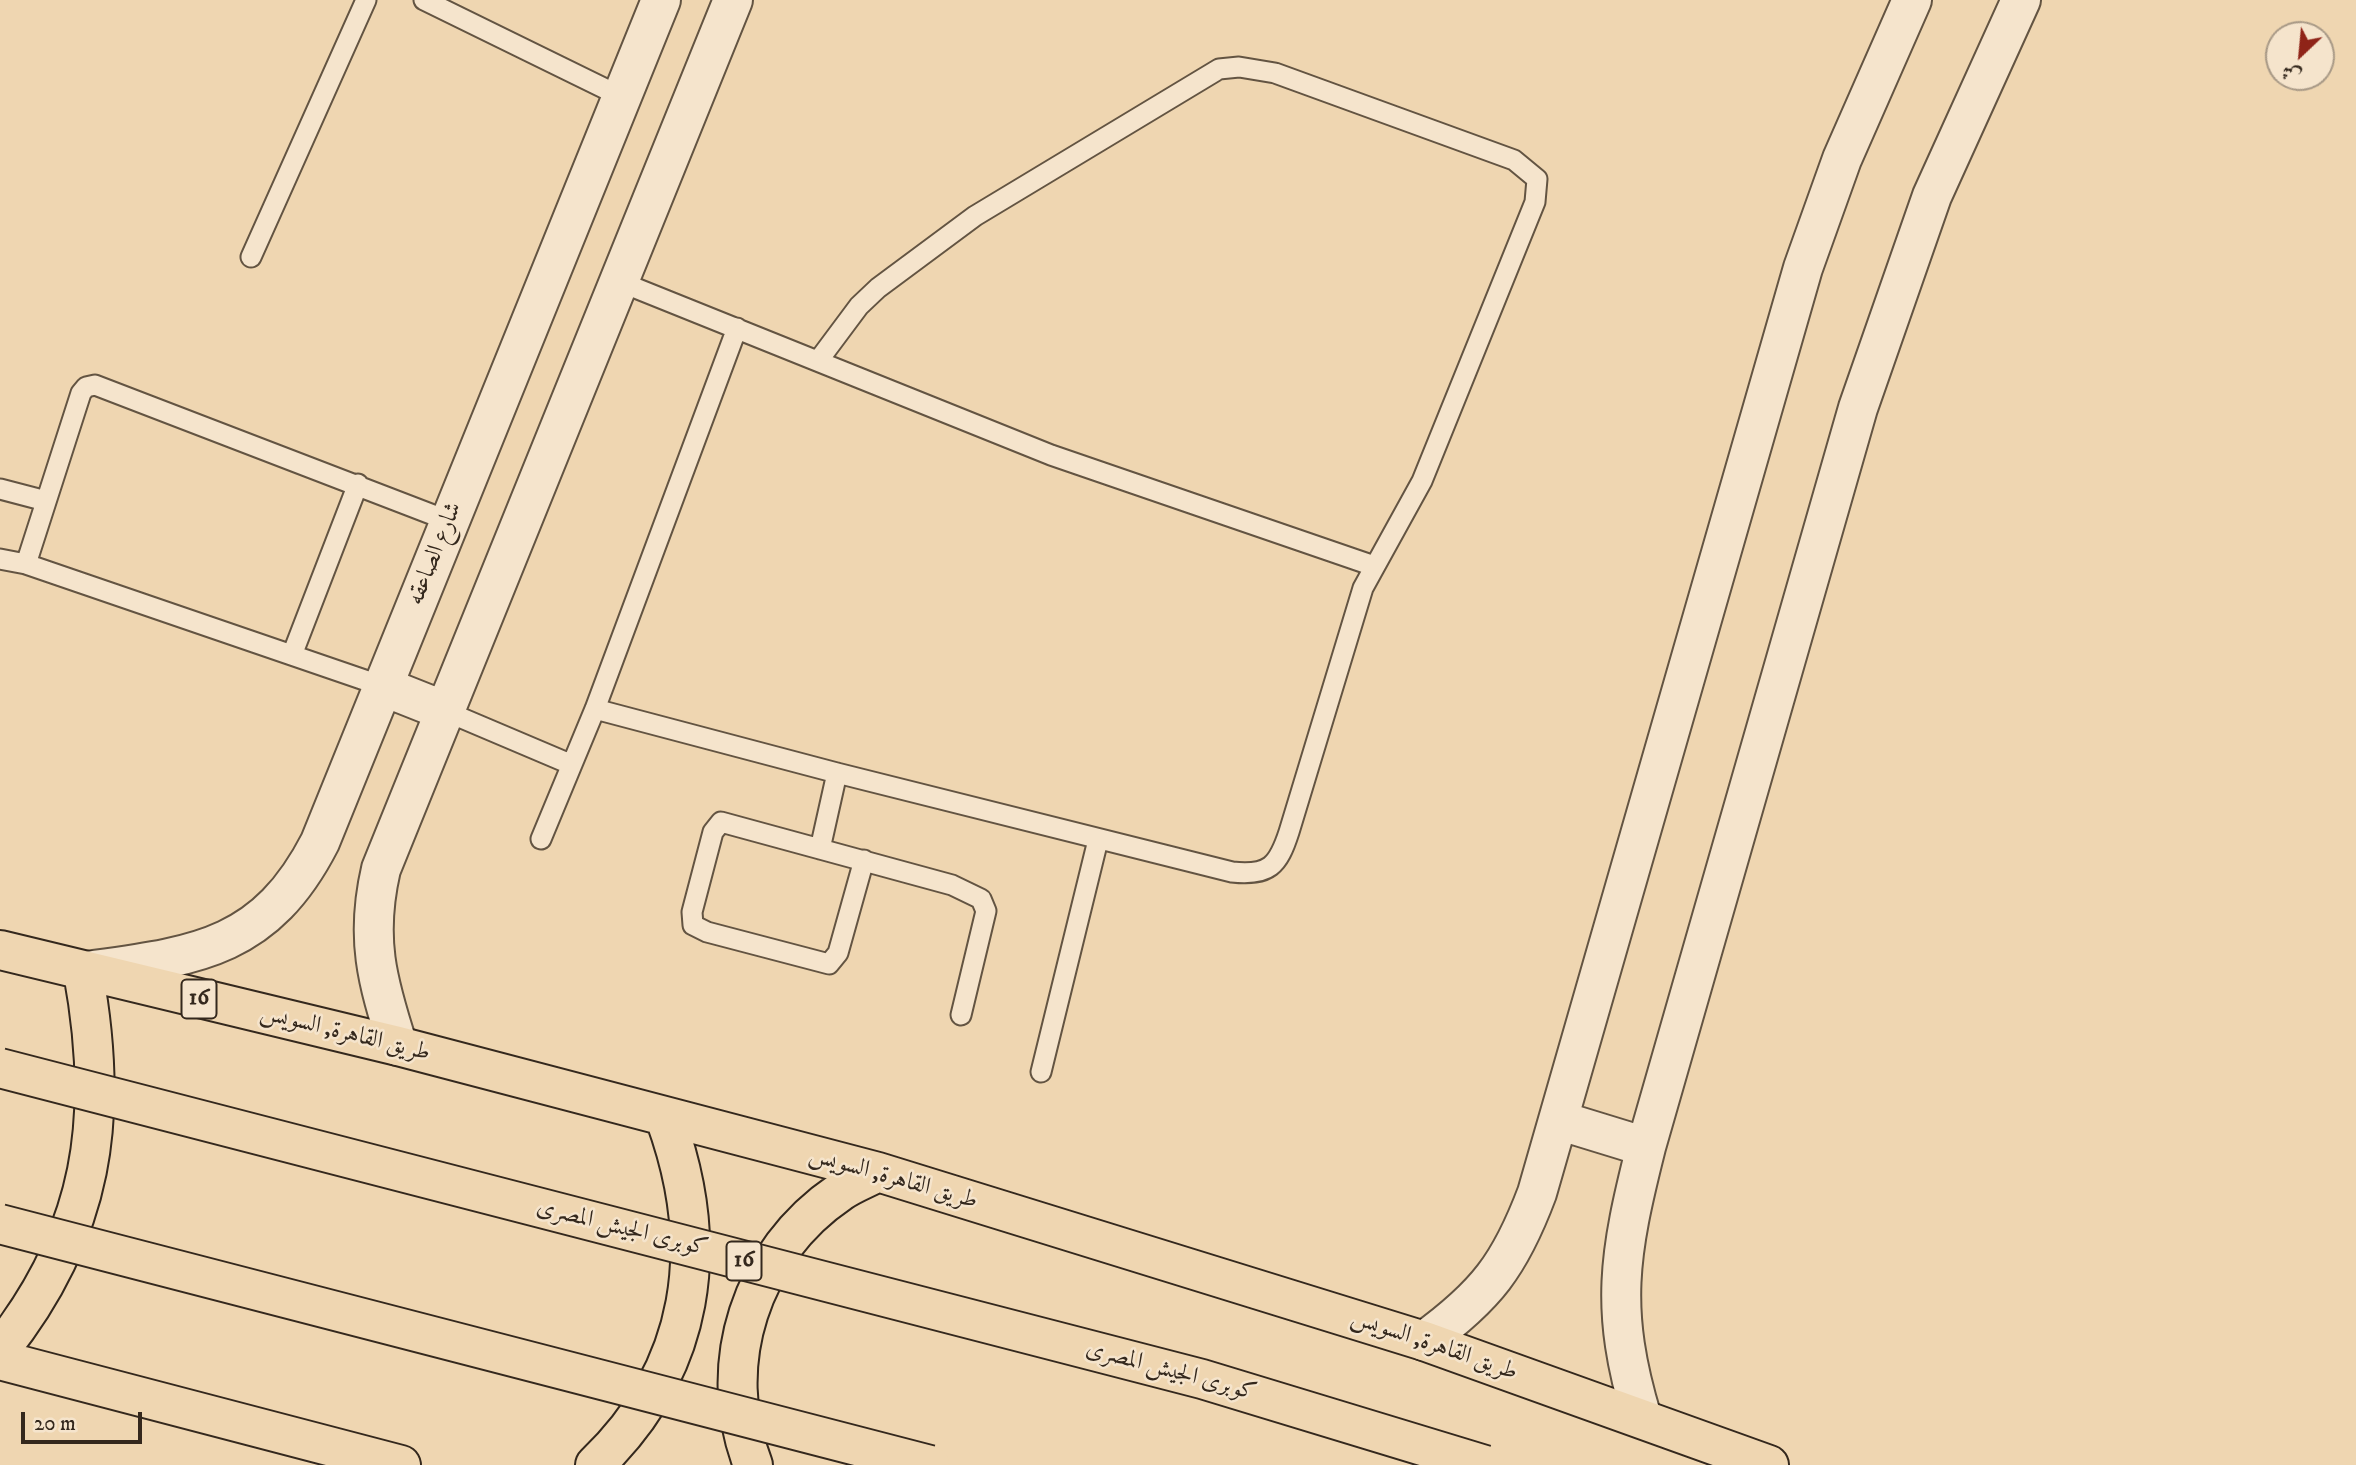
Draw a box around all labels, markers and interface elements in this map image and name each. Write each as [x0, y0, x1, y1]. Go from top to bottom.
north arrow [2265, 21, 2335, 91]
text: ش [2278, 59, 2305, 88]
street label: شارع الصاعقه [402, 498, 470, 610]
road number: 16 [182, 980, 216, 1018]
street label: طريق القاهرة, السويس [257, 999, 433, 1069]
street label: طريق القاهرة, السويس [805, 1141, 981, 1217]
street label: كوبرى الجيش المصرى [533, 1194, 711, 1264]
road number: 16 [726, 1242, 762, 1280]
street label: طريق القاهرة, السويس [1347, 1304, 1521, 1388]
street label: كوبرى الجيش المصرى [1082, 1335, 1260, 1409]
scale bar [24, 1398, 145, 1442]
text: 20 m [34, 1411, 76, 1437]

